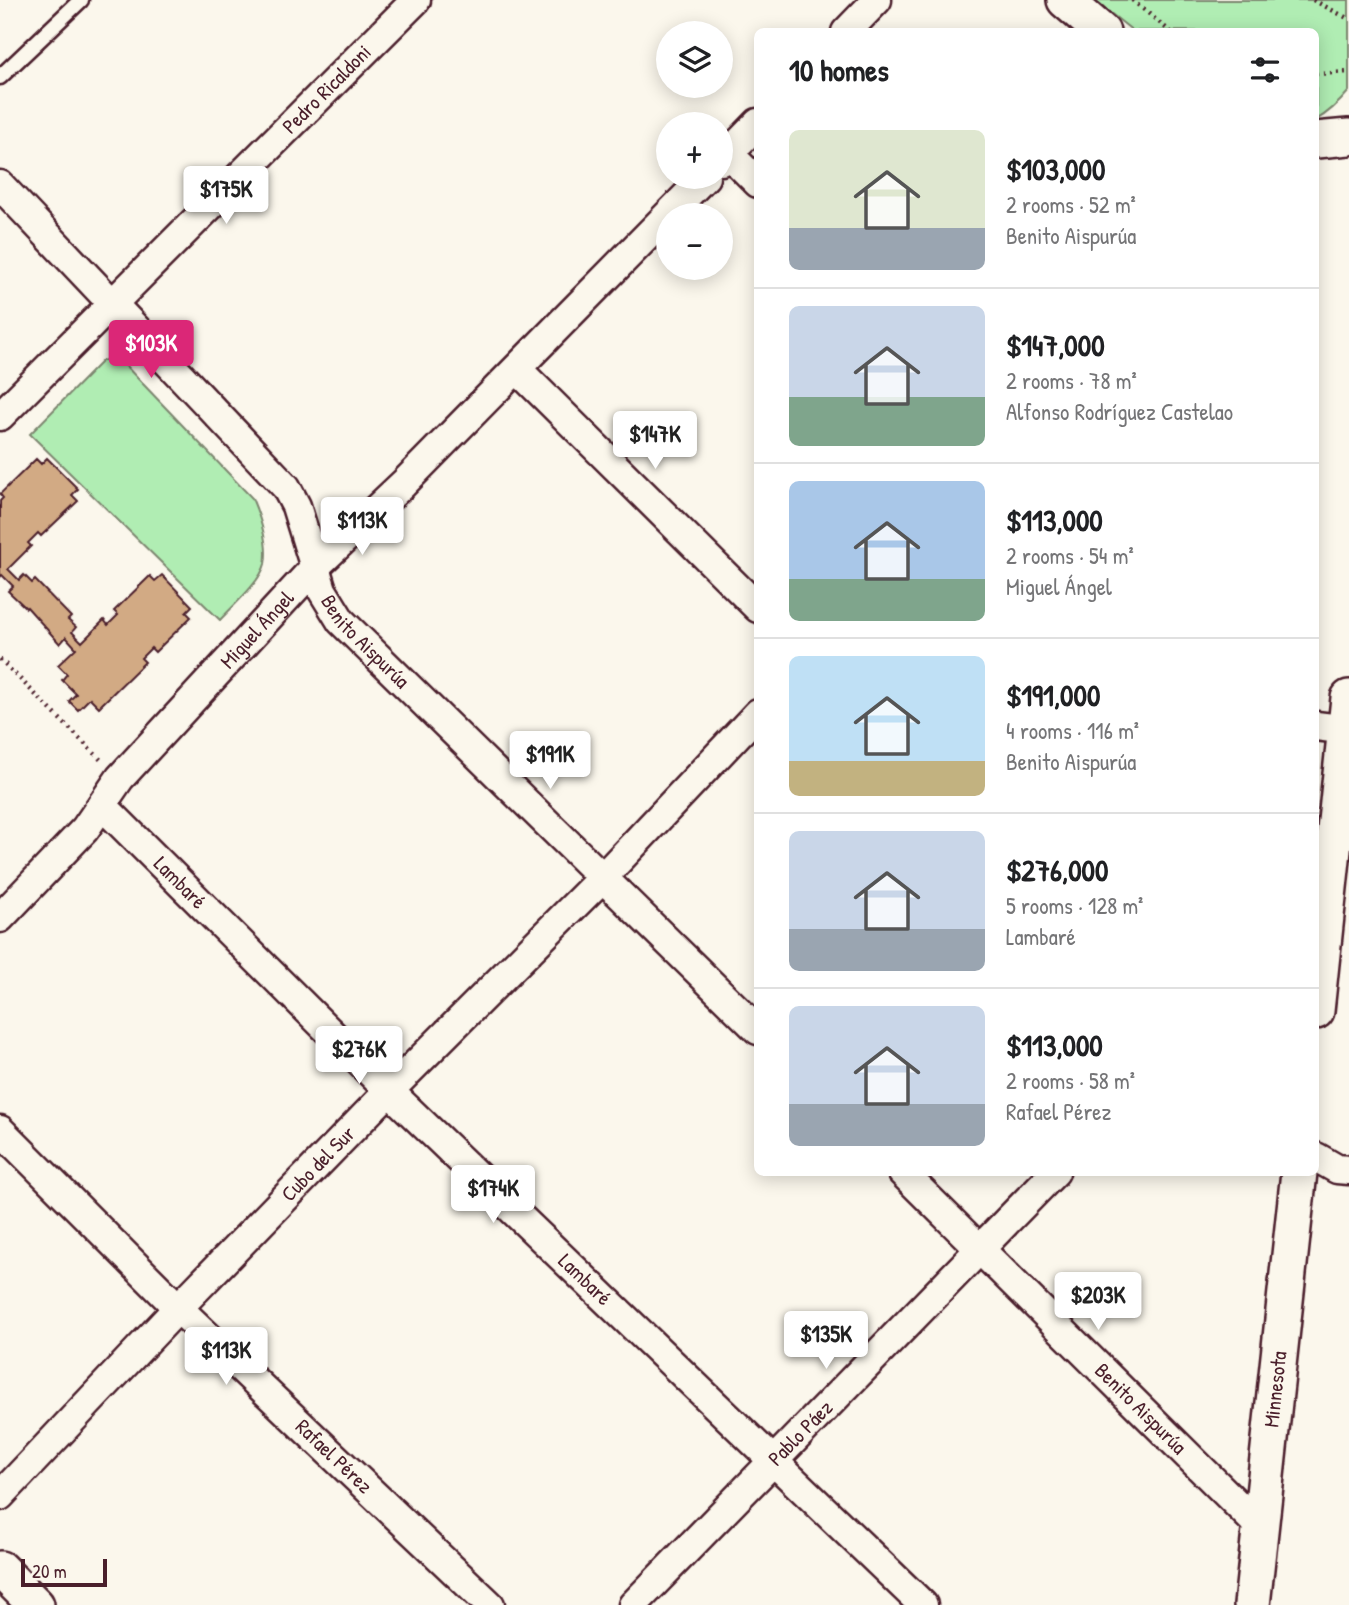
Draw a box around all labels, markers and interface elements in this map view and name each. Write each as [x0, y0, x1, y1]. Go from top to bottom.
map controls [656, 21, 733, 280]
button: layers [656, 21, 733, 98]
street label: Pedro Ricaldoni [275, 38, 377, 140]
text: 10 homes [789, 50, 889, 90]
icon: filters [1246, 51, 1284, 89]
button: + [656, 112, 733, 189]
text: $103,000 [1006, 149, 1105, 189]
icon: home [845, 158, 929, 242]
pin: $175K [177, 166, 275, 226]
text: $175K [199, 173, 253, 204]
text: 2 rooms · 52 m² [1006, 189, 1136, 220]
button: − [656, 203, 733, 280]
text: Benito Aispurúa [1006, 220, 1136, 251]
pin: $103K [102, 320, 200, 380]
text: $147,000 [1006, 325, 1105, 365]
text: $103K [125, 327, 177, 358]
icon: home [845, 334, 929, 418]
text: 2 rooms · 78 m² [1006, 365, 1137, 396]
text: Alfonso Rodríguez Castelao [1006, 396, 1233, 427]
pin: $147K [606, 412, 704, 471]
text: $147K [629, 418, 681, 449]
pin: $113K [313, 498, 411, 557]
text: $113,000 [1006, 500, 1103, 540]
text: $113K [337, 504, 387, 535]
icon: home [845, 509, 929, 593]
text: 2 rooms · 54 m² [1006, 540, 1134, 571]
text: Miguel Ángel [1006, 571, 1112, 602]
street label: Miguel Ángel [213, 584, 301, 675]
street label: Benito Aispurúa [314, 589, 416, 695]
text: $191,000 [1006, 675, 1100, 715]
icon: home [845, 684, 929, 768]
text: 4 rooms · 116 m² [1006, 715, 1139, 746]
pin: $191K [501, 732, 599, 791]
text: $191K [526, 738, 574, 769]
text: Benito Aispurúa [1006, 746, 1136, 777]
street label: Lambaré [147, 850, 213, 915]
text: $276,000 [1006, 850, 1108, 890]
icon: home [845, 859, 929, 943]
text: 5 rooms · 128 m² [1006, 890, 1143, 921]
text: Lambaré [1006, 921, 1076, 952]
text: $113,000 [1006, 1025, 1103, 1065]
pin: $276K [310, 1026, 408, 1086]
text: $276K [331, 1033, 387, 1064]
icon: home [845, 1034, 929, 1118]
text: 2 rooms · 58 m² [1006, 1065, 1135, 1096]
text: Rafael Pérez [1006, 1096, 1111, 1127]
street label: Cubo del Sur [274, 1119, 361, 1208]
pin: $174K [444, 1166, 542, 1225]
text: $174K [467, 1172, 519, 1203]
street label: Lambaré [552, 1247, 618, 1312]
pin: $203K [1049, 1272, 1147, 1332]
text: $203K [1070, 1279, 1126, 1310]
pin: $135K [777, 1312, 875, 1371]
text: $135K [800, 1318, 852, 1349]
pin: $113K [177, 1328, 275, 1387]
text: $113K [201, 1334, 251, 1365]
street label: Minnesota [1256, 1350, 1293, 1429]
street label: Benito Aispurúa [1088, 1356, 1193, 1460]
street label: Pablo Páez [761, 1393, 839, 1472]
street label: Rafael Pérez [289, 1412, 379, 1500]
scale bar [21, 1556, 107, 1588]
text: 20 m [32, 1558, 67, 1584]

